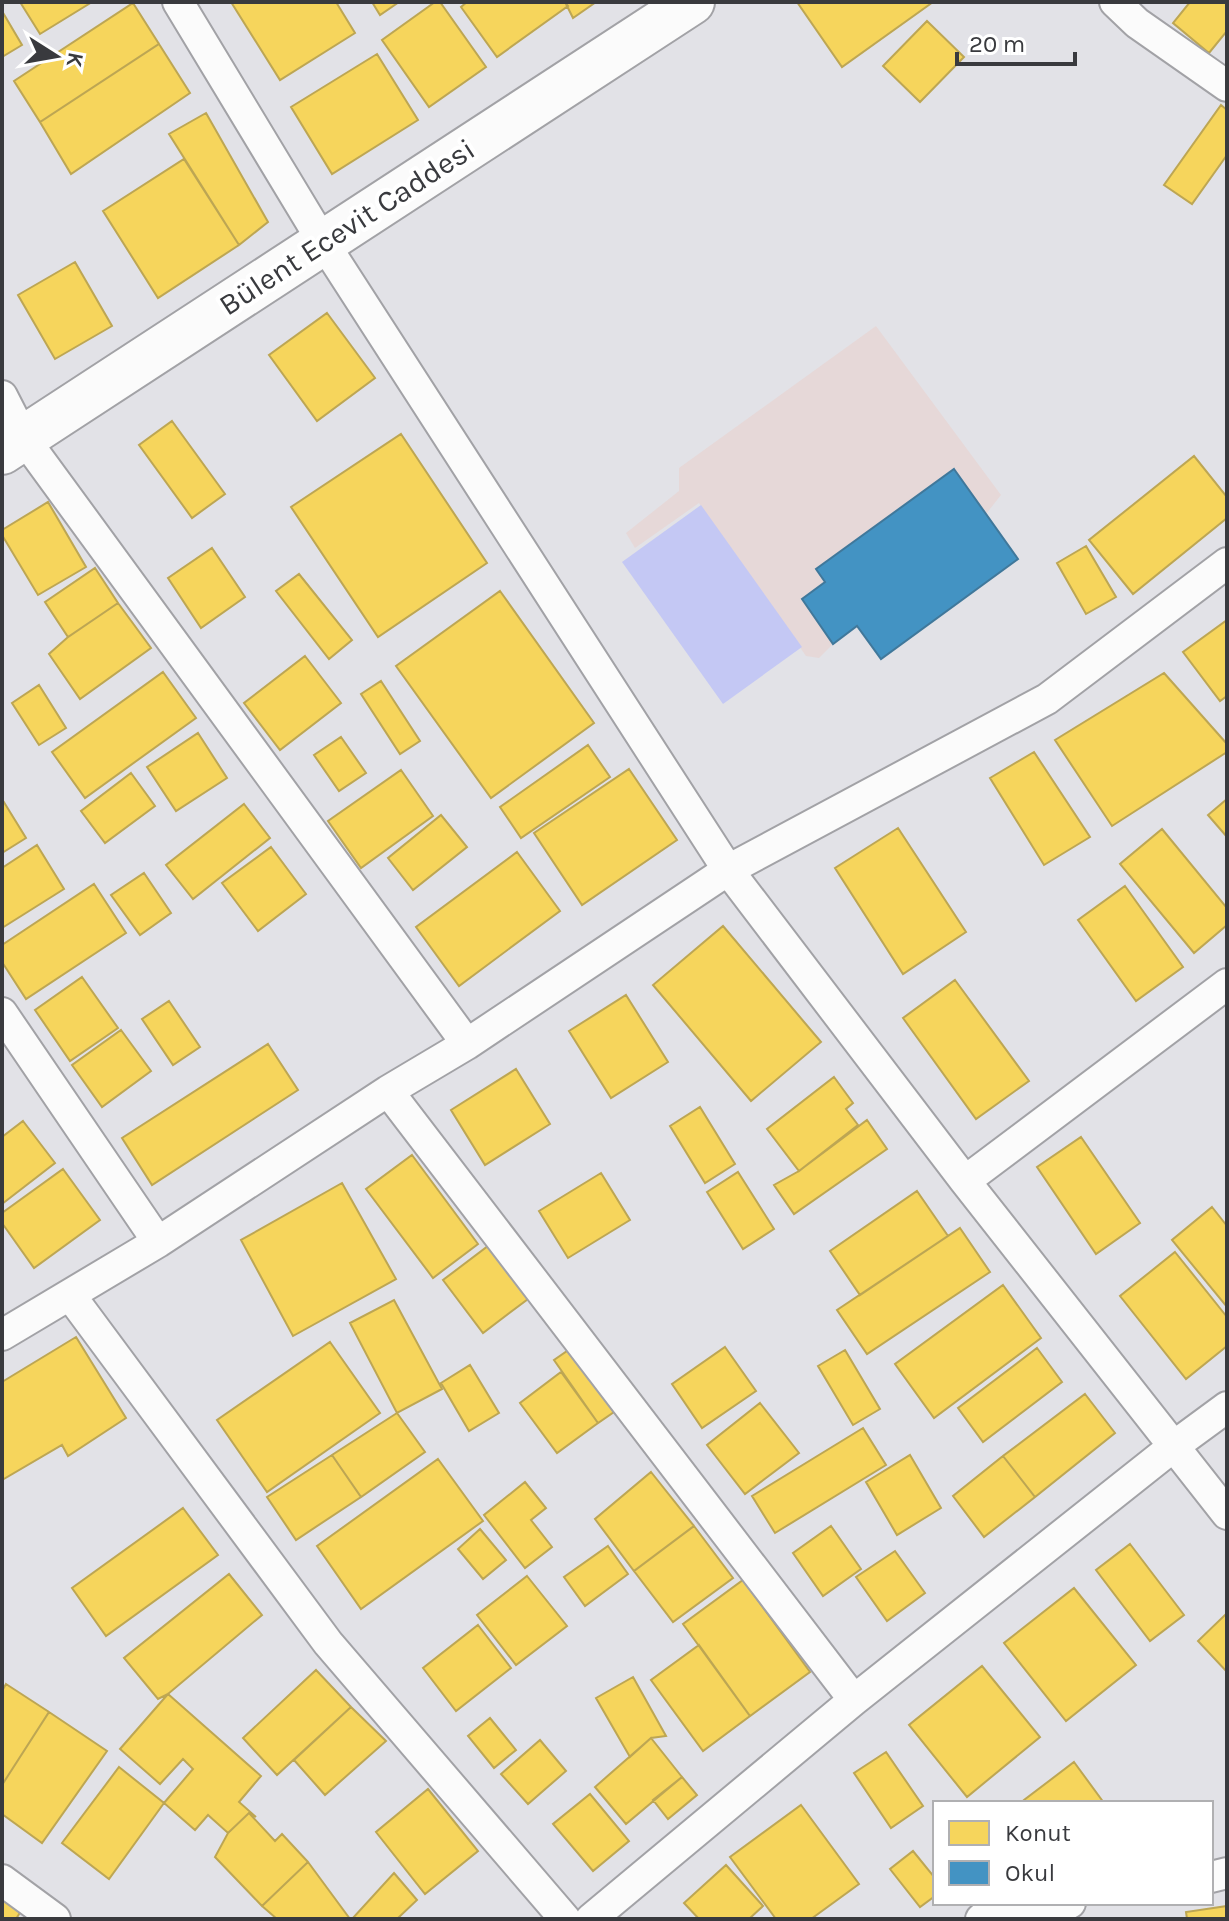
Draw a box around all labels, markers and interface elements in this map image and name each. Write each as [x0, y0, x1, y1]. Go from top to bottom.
north arrow [16, 16, 96, 96]
scale bar [957, 16, 1075, 66]
text: 20 m [969, 30, 1025, 58]
text: K [60, 50, 89, 70]
street label: Bülent Ecevit Caddesi [212, 131, 482, 323]
legend [933, 1801, 1213, 1905]
text: Konut [1005, 1819, 1071, 1847]
text: Okul [1005, 1859, 1055, 1887]

